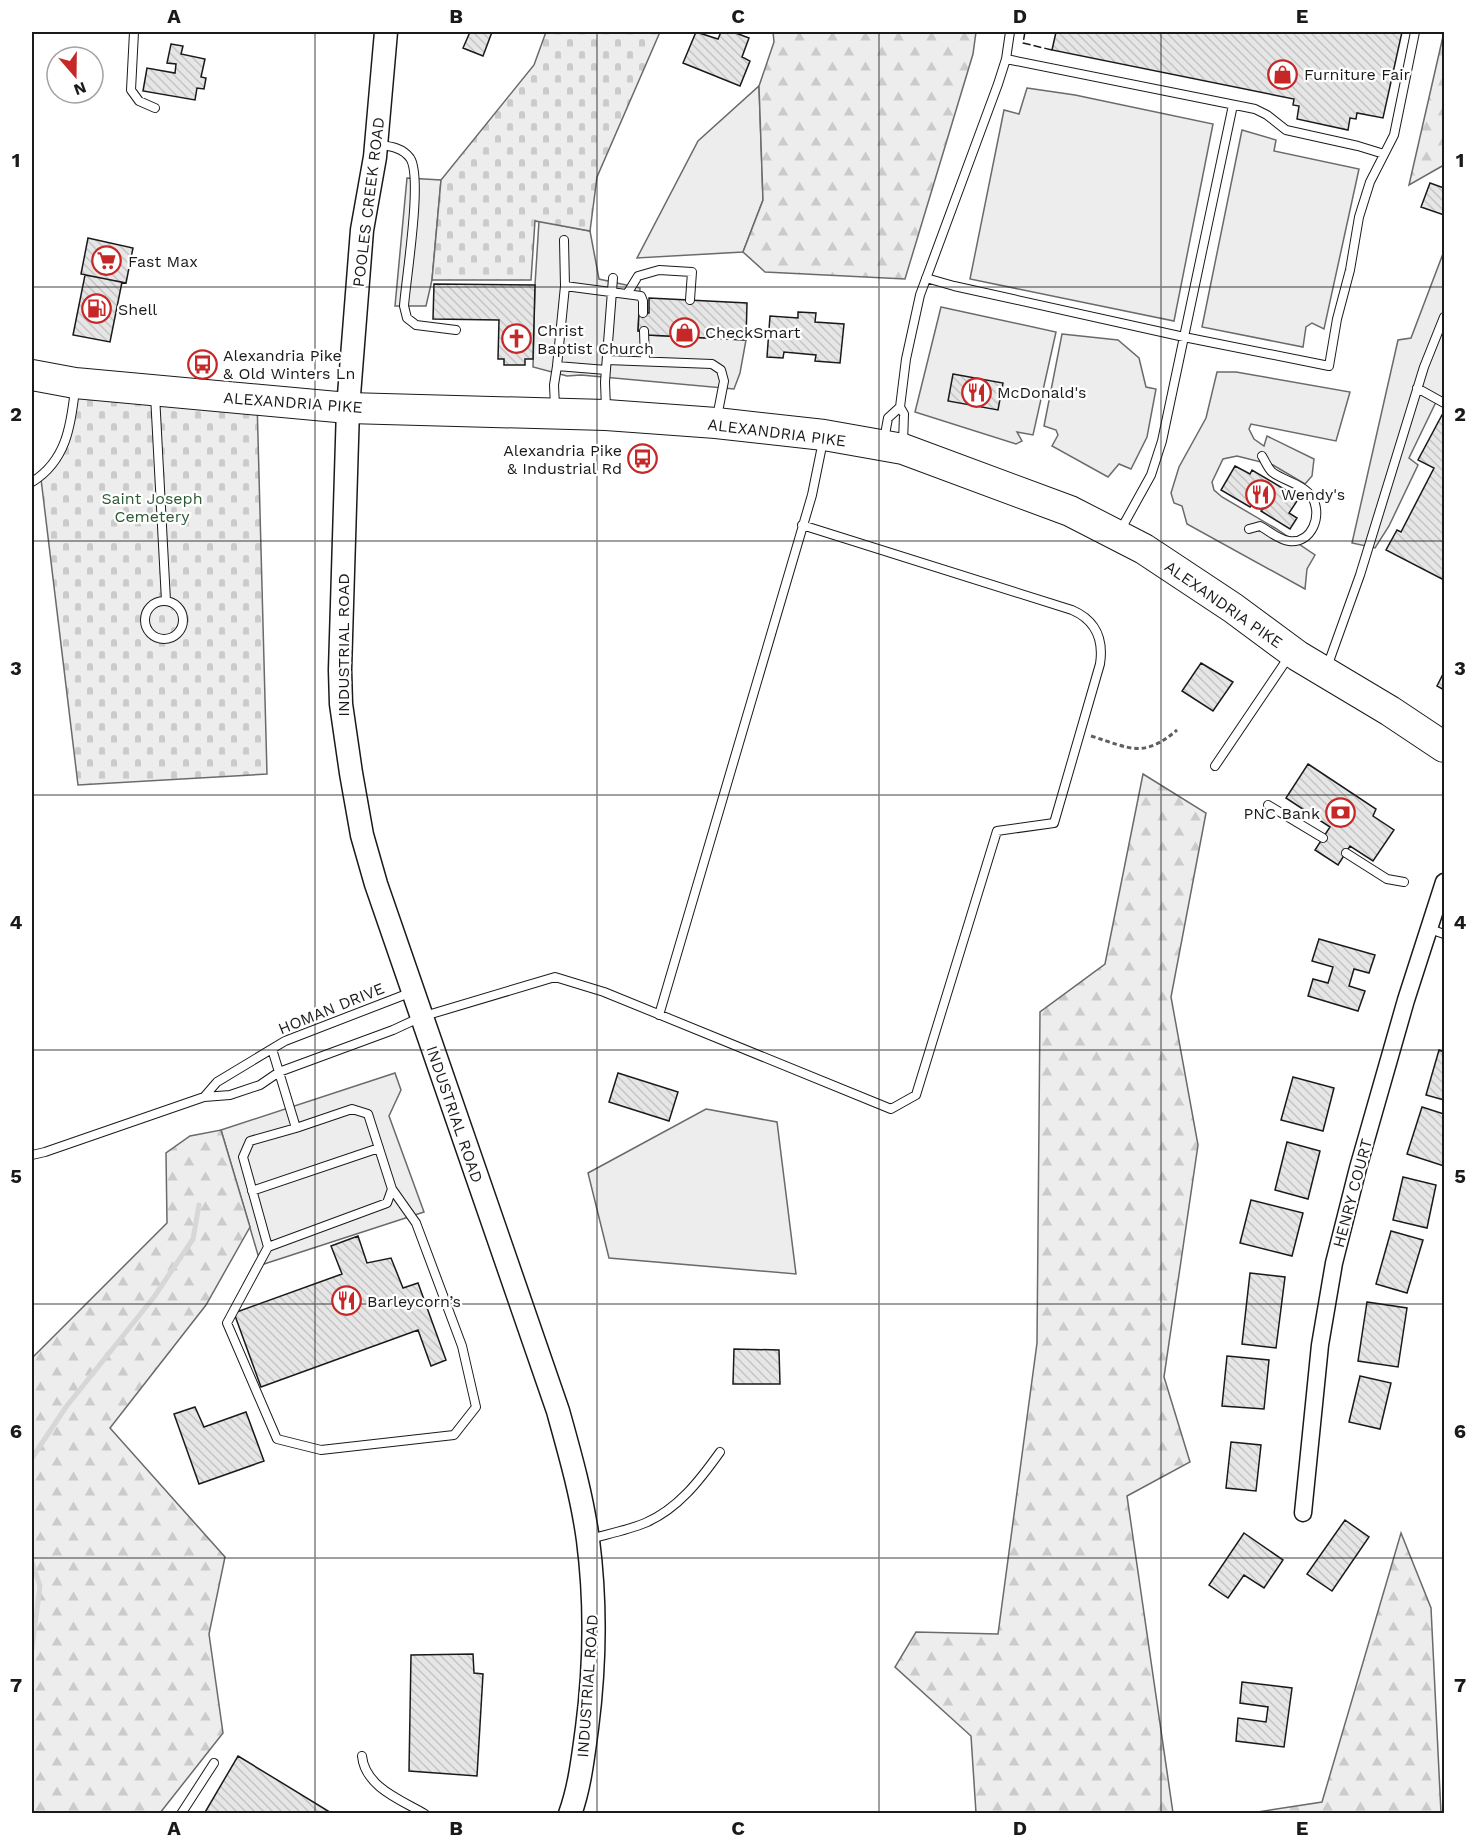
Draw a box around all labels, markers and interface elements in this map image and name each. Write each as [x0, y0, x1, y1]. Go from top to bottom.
text: A [167, 4, 181, 28]
text: B [449, 4, 463, 28]
text: C [731, 4, 745, 28]
text: D [1013, 4, 1027, 28]
text: E [1296, 4, 1308, 28]
north arrow [45, 45, 105, 105]
shop icon: Furniture Fair [1267, 58, 1299, 90]
place label: Furniture Fair [1304, 65, 1410, 84]
text: N [71, 78, 89, 100]
street label: POOLES CREEK ROAD [349, 116, 388, 288]
text: 1 [12, 148, 20, 172]
text: 1 [1456, 148, 1464, 172]
supermarket icon: Fast Max [91, 245, 123, 277]
place label: Fast Max [128, 252, 198, 271]
fuel station icon: Shell [81, 293, 113, 325]
place label: Shell [118, 300, 157, 319]
shop icon: CheckSmart [668, 316, 700, 348]
place label: Christ Baptist Church [537, 321, 654, 358]
church icon: Christ Baptist Church [500, 323, 532, 355]
place label: CheckSmart [705, 323, 801, 342]
place label: Alexandria Pike & Old Winters Ln [223, 346, 355, 383]
bus stop icon: Alexandria Pike & Old Winters Ln [186, 348, 218, 380]
restaurant icon: McDonald's [960, 376, 992, 408]
place label: McDonald's [997, 383, 1087, 402]
street label: ALEXANDRIA PIKE [223, 388, 363, 417]
text: 2 [10, 402, 22, 426]
text: 2 [1454, 402, 1466, 426]
street label: ALEXANDRIA PIKE [707, 415, 847, 450]
place label: Alexandria Pike & Industrial Rd [503, 441, 622, 478]
bus stop icon: Alexandria Pike & Industrial Rd [627, 443, 659, 475]
restaurant icon: Wendy's [1244, 478, 1276, 510]
place label: Wendy's [1281, 485, 1345, 504]
park label: Saint Joseph Cemetery [101, 489, 203, 526]
street label: ALEXANDRIA PIKE [1161, 557, 1286, 652]
street label: INDUSTRIAL ROAD [334, 573, 353, 717]
text: 3 [10, 656, 22, 680]
text: 3 [1454, 656, 1466, 680]
bank icon: PNC Bank [1325, 797, 1357, 829]
place label: PNC Bank [1244, 804, 1320, 823]
text: 4 [10, 910, 23, 934]
text: 4 [1454, 910, 1467, 934]
street label: HOMAN DRIVE [275, 979, 387, 1038]
street label: INDUSTRIAL ROAD [422, 1043, 487, 1185]
street label: HENRY COURT [1329, 1136, 1376, 1250]
text: 5 [10, 1164, 22, 1188]
text: 5 [1454, 1164, 1466, 1188]
restaurant icon: Barleycorn’s [330, 1285, 362, 1317]
place label: Barleycorn’s [367, 1292, 461, 1311]
text: 6 [10, 1419, 22, 1443]
text: 6 [1454, 1419, 1466, 1443]
street label: INDUSTRIAL ROAD [573, 1614, 602, 1758]
text: 7 [10, 1673, 22, 1697]
text: 7 [1454, 1673, 1466, 1697]
text: A [167, 1816, 181, 1840]
text: B [449, 1816, 463, 1840]
text: C [731, 1816, 745, 1840]
text: D [1013, 1816, 1027, 1840]
text: E [1296, 1816, 1308, 1840]

